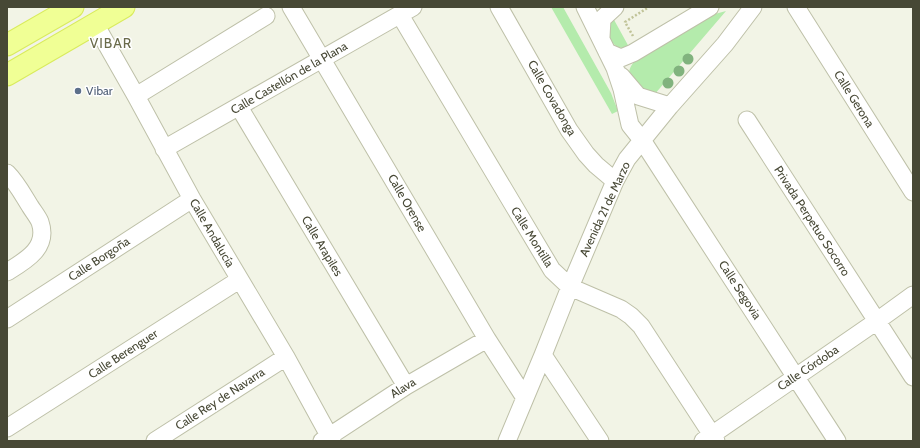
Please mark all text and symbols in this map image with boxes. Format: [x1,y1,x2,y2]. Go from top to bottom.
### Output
district label: VIBAR [90,34,132,52]
street label: Calle Castellón de la Plana [228,38,350,117]
street label: Calle Covadonga [525,57,580,138]
street label: Calle Gerona [831,67,878,130]
place label: Vibar [86,83,113,98]
marker: Vibar [73,86,83,96]
street label: Avenida 21 de Marzo [576,159,633,259]
street label: Privada Perpetuo Socorro [771,163,854,279]
street label: Calle Orense [385,171,430,234]
street label: Calle Andalucía [187,196,238,270]
street label: Calle Montilla [508,204,557,270]
street label: Calle Arapiles [299,213,346,279]
street label: Calle Borgoña [65,233,132,284]
street label: Calle Segovia [716,257,765,322]
street label: Calle Berenguer [85,326,160,382]
street label: Calle Córdoba [774,341,841,394]
street label: Calle Rey de Navarra [172,364,267,433]
street label: Alava [387,374,418,401]

